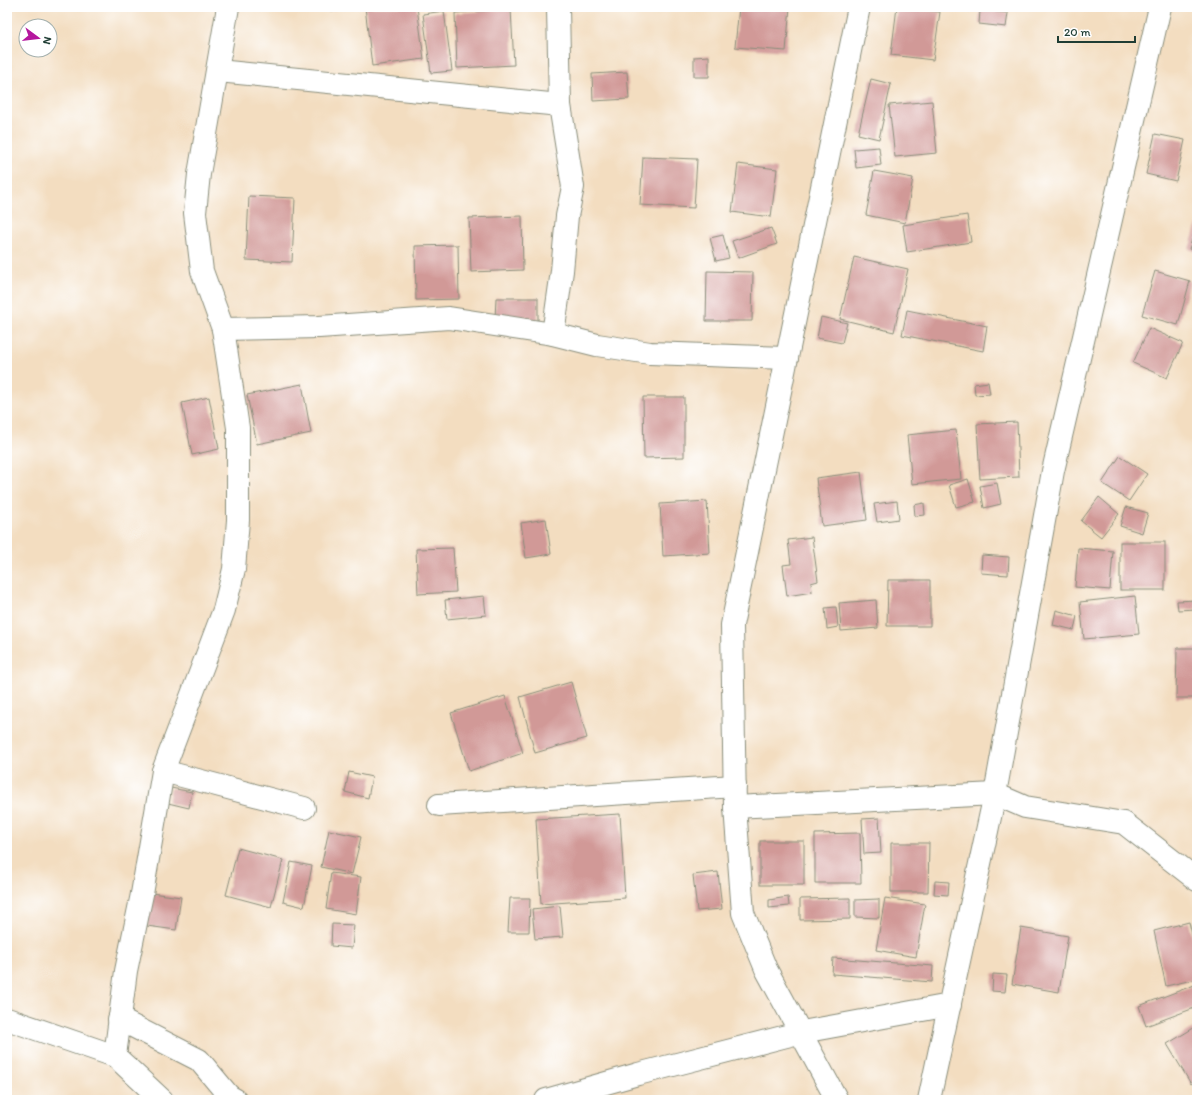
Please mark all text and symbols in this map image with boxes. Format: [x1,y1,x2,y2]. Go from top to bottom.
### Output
north arrow [18,18,58,58]
scale bar [1058,18,1135,44]
text: 20 m [1064,25,1091,39]
text: N [40,35,54,46]

